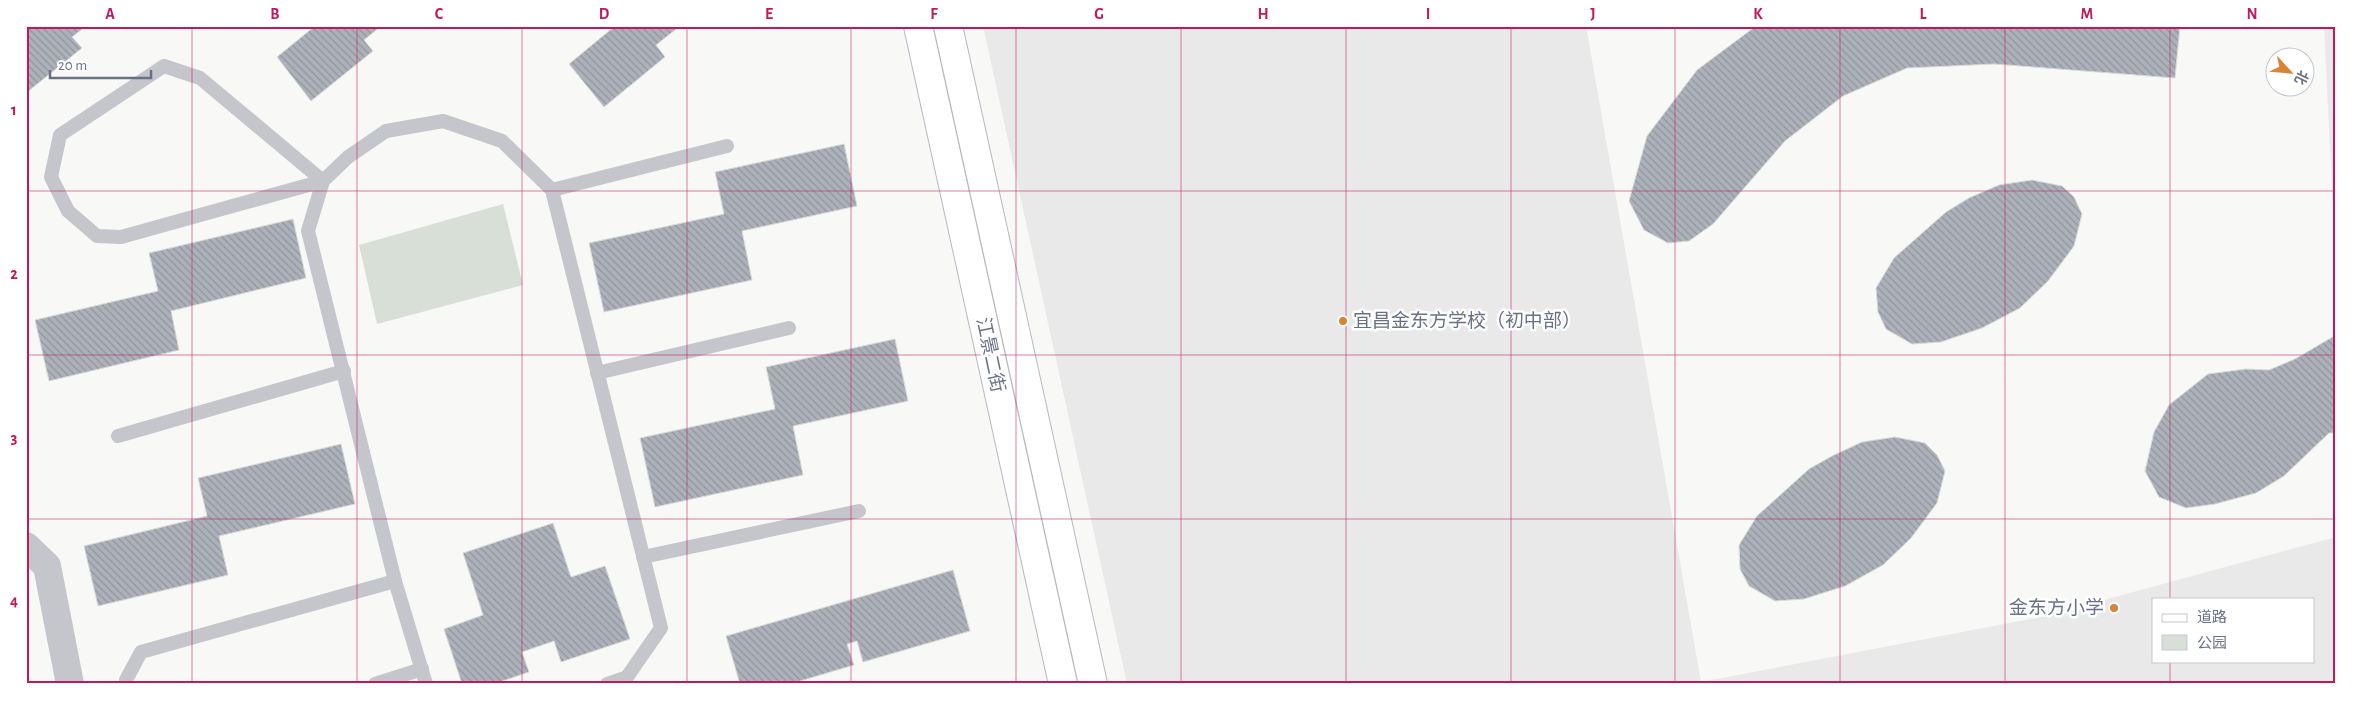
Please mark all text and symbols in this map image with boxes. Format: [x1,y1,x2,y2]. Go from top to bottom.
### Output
text: A [105,6,115,22]
text: B [270,6,280,22]
text: C [435,6,444,22]
text: D [599,6,610,22]
text: E [765,6,773,22]
text: F [930,6,938,22]
text: G [1094,6,1104,22]
text: H [1257,6,1269,22]
text: I [1426,6,1430,22]
text: J [1590,6,1596,22]
text: K [1753,6,1763,22]
text: L [1920,6,1927,22]
text: M [2081,6,2093,22]
text: N [2246,6,2258,22]
scale bar [50,48,151,80]
north arrow [2264,48,2314,98]
text: 20 m [58,58,87,73]
text: 北 [2291,68,2311,87]
text: 1 [11,102,17,118]
text: 2 [10,266,18,282]
place label: 宜昌金东方学校（初中部） [1353,310,1581,331]
marker: 宜昌金东方学校（初中部） [1337,315,1349,327]
street label: 江景二街 [973,316,1008,394]
text: 3 [11,430,18,446]
text: 4 [10,593,18,609]
place label: 金东方小学 [2009,597,2104,618]
legend [2152,598,2314,662]
marker: 金东方小学 [2108,602,2120,614]
text: 道路 [2197,609,2227,625]
text: 公园 [2197,635,2227,651]

